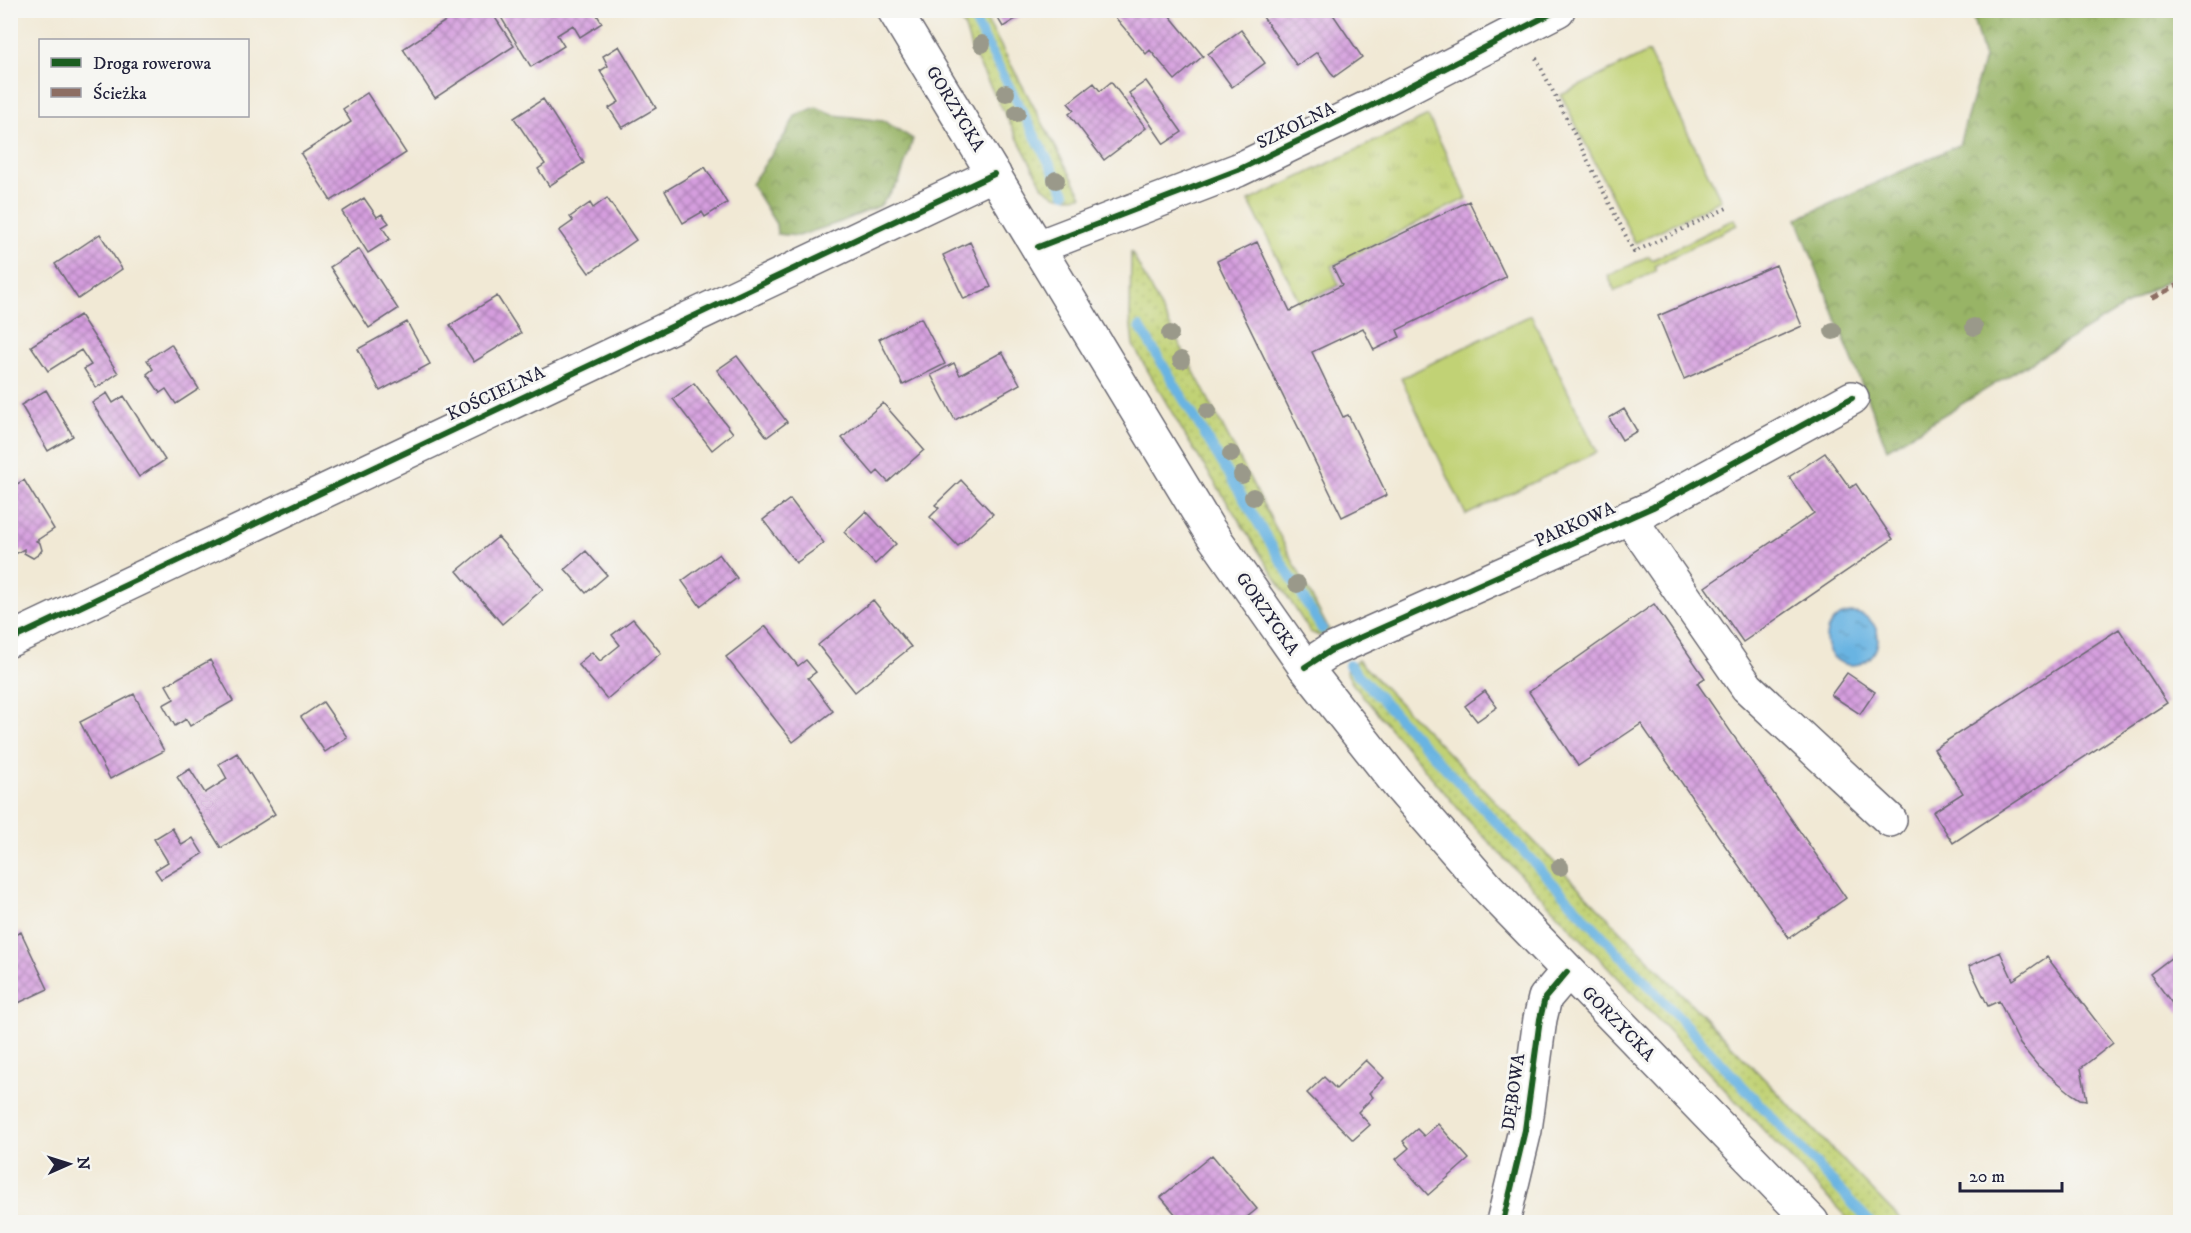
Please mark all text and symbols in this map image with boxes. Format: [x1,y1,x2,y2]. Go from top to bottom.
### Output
legend [39,39,249,117]
text: Droga rowerowa [93,53,211,75]
street label: GORZYCKA [921,62,989,156]
text: Ścieżka [93,82,147,105]
street label: SZKOLNA [1253,97,1339,154]
street label: KOŚCIELNA [443,361,549,426]
street label: PARKOWA [1531,497,1619,552]
street label: GORZYCKA [1231,568,1304,660]
street label: GORZYCKA [1577,982,1660,1066]
street label: DĘBOWA [1498,1052,1530,1132]
north arrow [39,1134,99,1194]
scale bar [1960,1155,2062,1193]
text: N [73,1156,93,1170]
text: 20 m [1969,1166,2005,1188]

